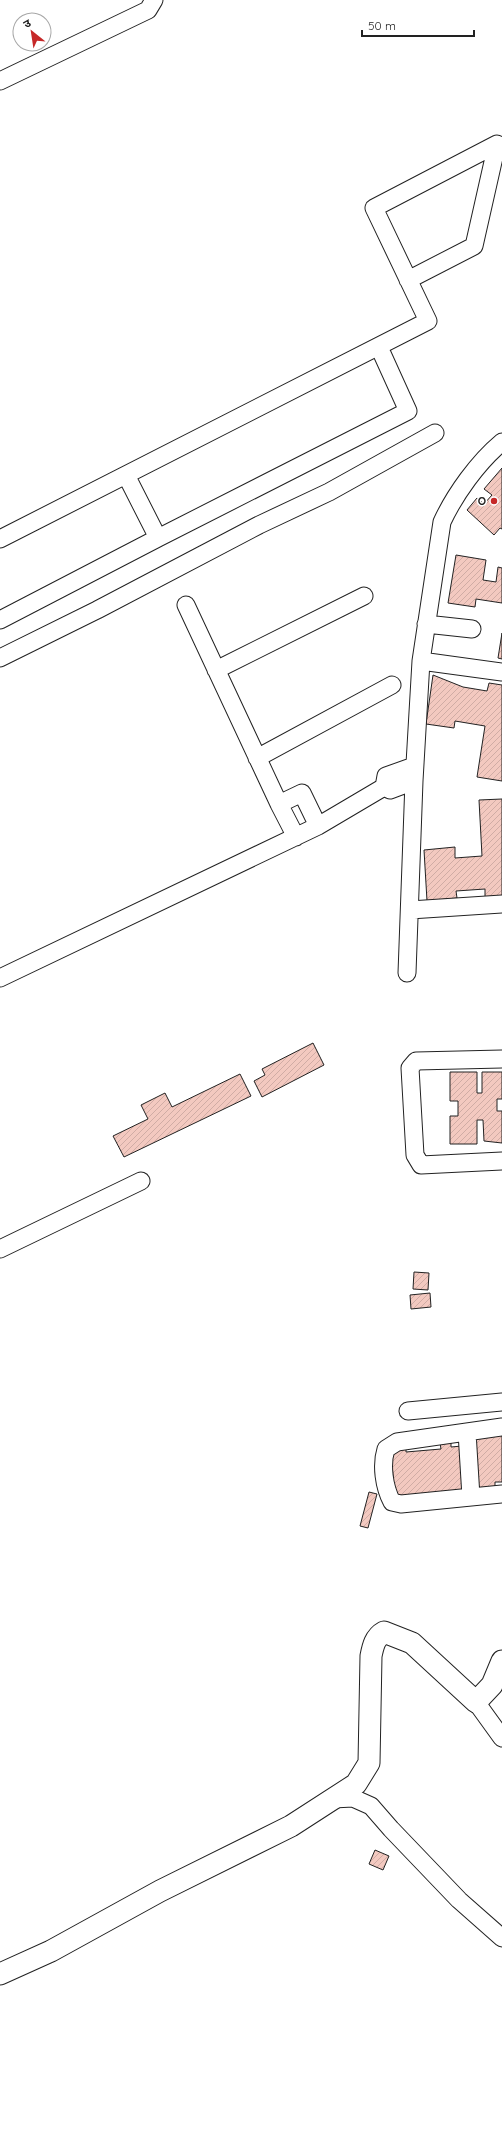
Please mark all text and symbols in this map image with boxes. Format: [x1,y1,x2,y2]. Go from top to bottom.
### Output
north arrow [12,12,52,52]
scale bar [362,12,474,38]
text: उ [21,15,34,31]
text: 50 m [368,18,396,33]
place label: O [478,494,486,508]
marker: O [489,496,499,506]

